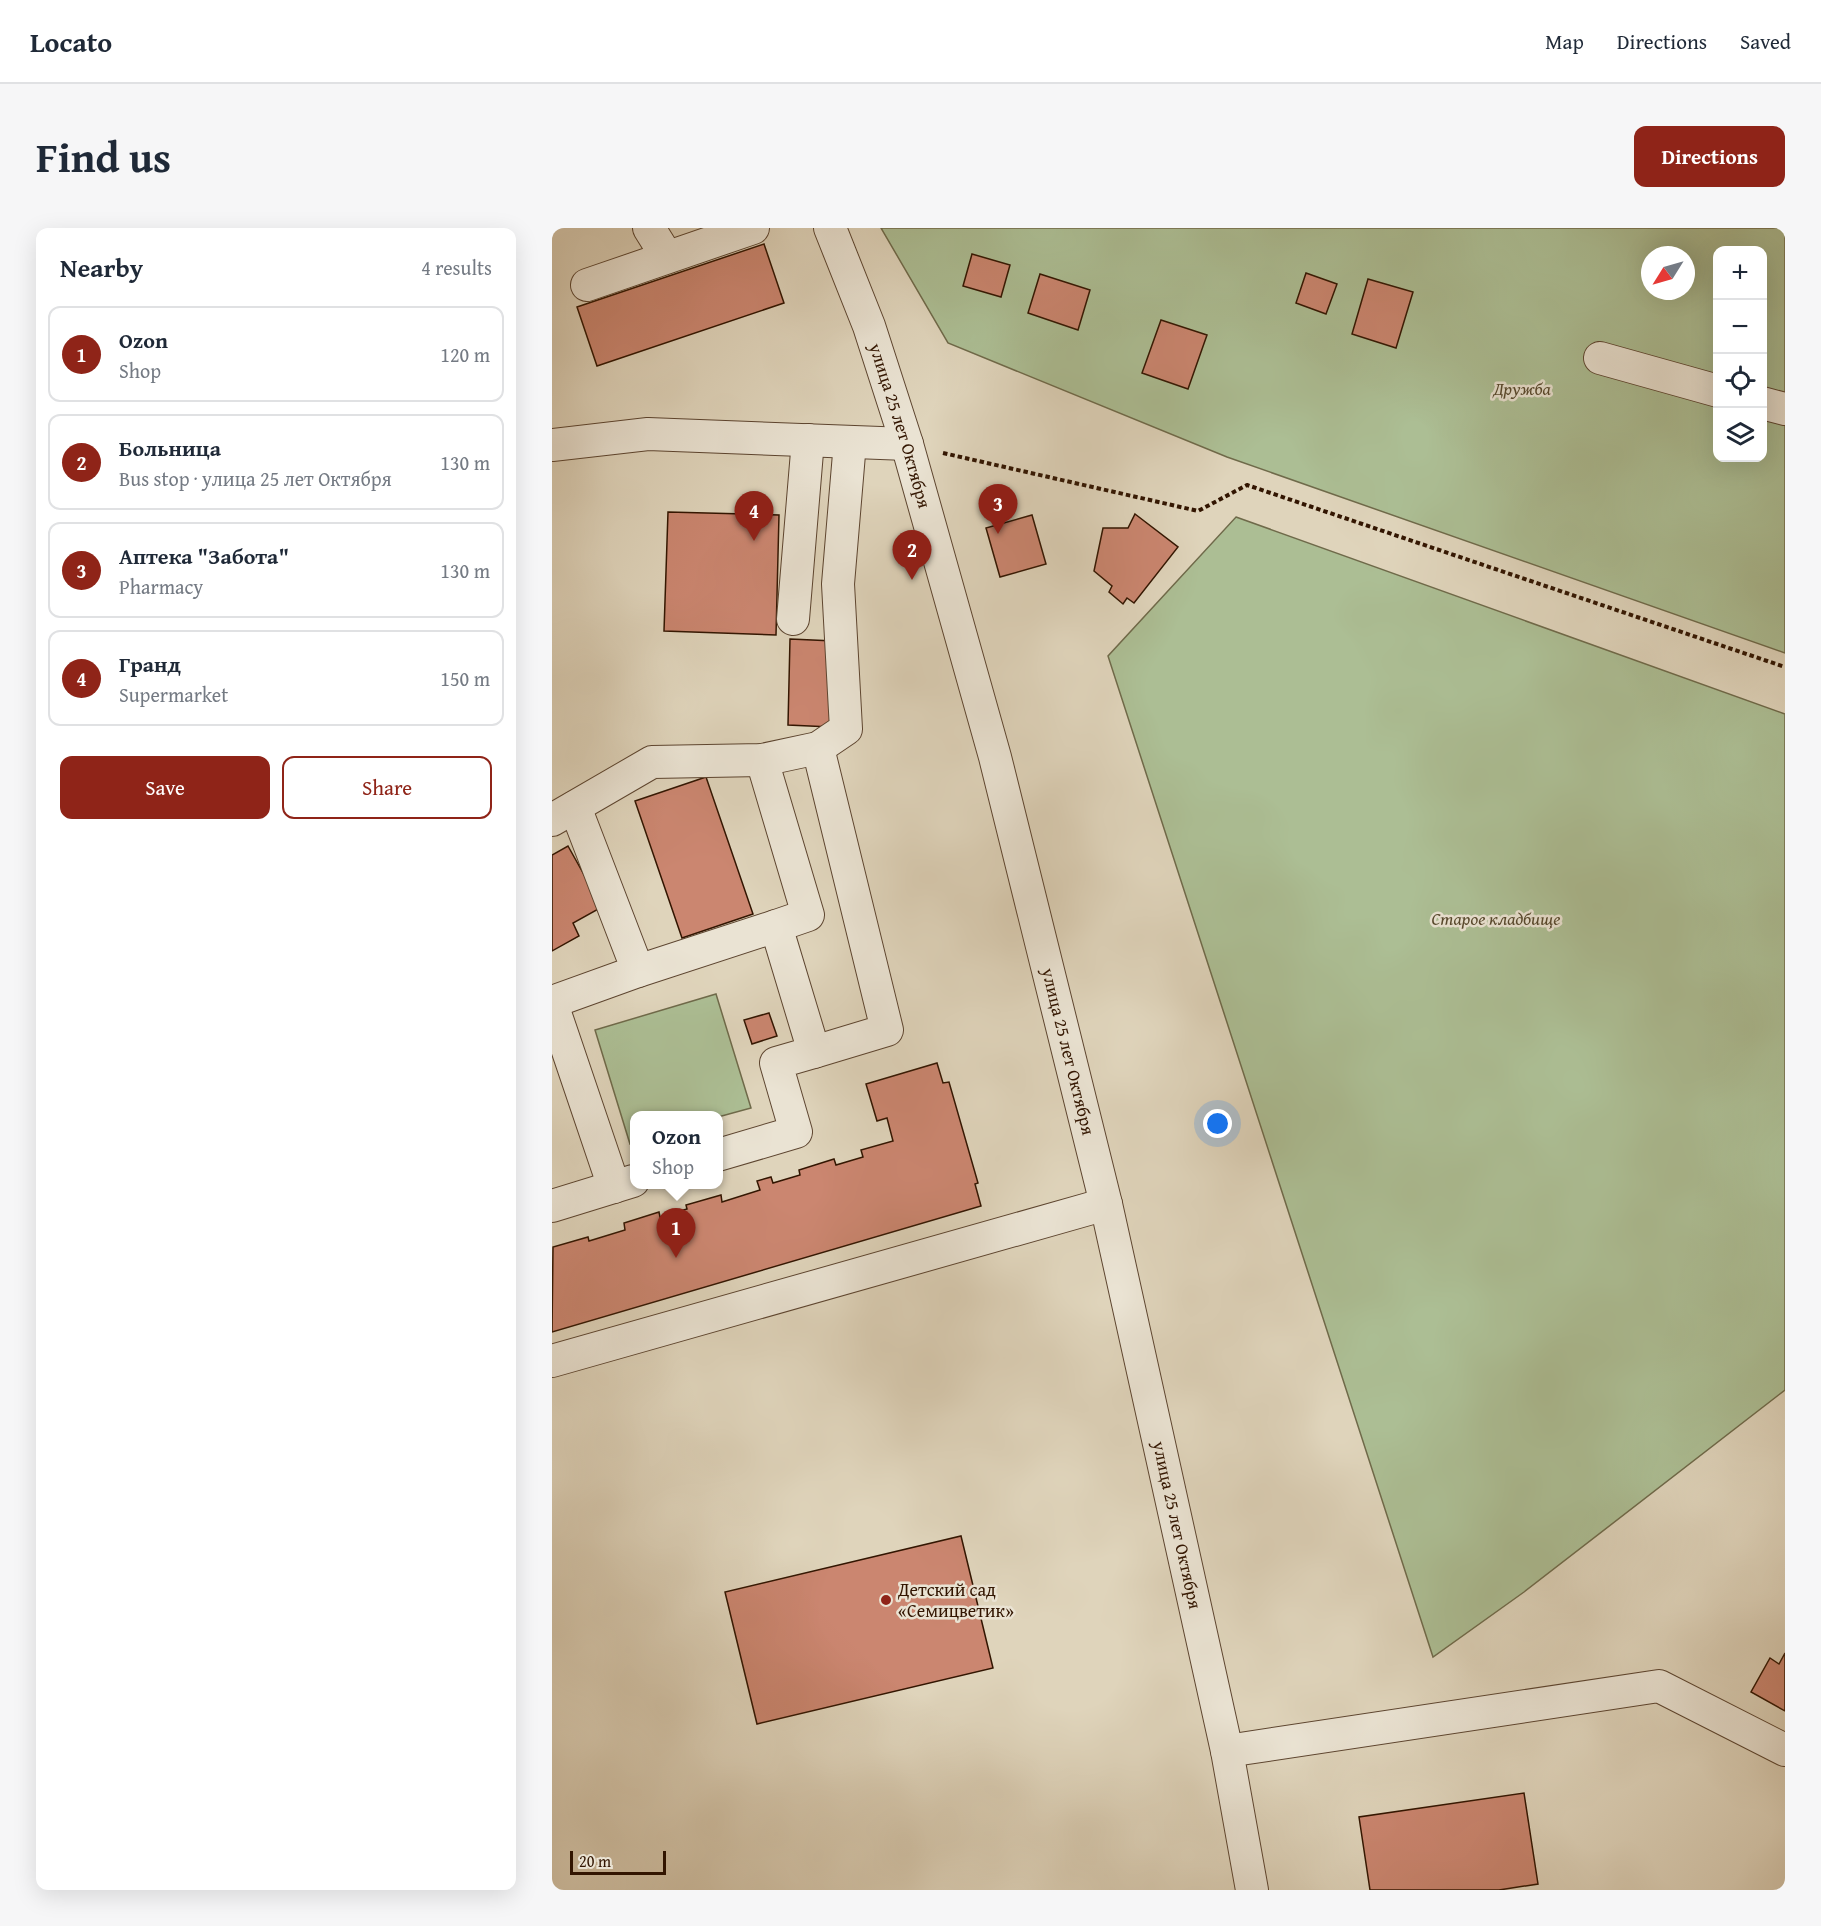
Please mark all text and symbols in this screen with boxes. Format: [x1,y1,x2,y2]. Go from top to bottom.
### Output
text: Locato [30,21,112,62]
text: Map [1545,26,1584,57]
text: Directions [1617,26,1707,57]
text: Saved [1740,26,1791,57]
text: Find us [36,126,171,187]
button: Directions [1634,126,1785,187]
north arrow [1641,246,1695,300]
map controls [1713,246,1767,462]
button: + [1713,246,1767,300]
text: Nearby [60,248,143,287]
text: 4 results [421,253,492,282]
button: − [1713,300,1767,354]
text: Ozon [119,324,168,356]
street label: улица 25 лет Октября [862,339,938,511]
text: 1 [76,340,87,369]
text: 120 m [440,340,490,369]
button: locate [1713,354,1767,408]
text: Shop [119,356,161,385]
park label: Дружба [1492,375,1551,402]
button: layers [1713,408,1767,462]
text: Больница [119,432,221,464]
text: 2 [76,448,87,477]
text: 130 m [440,448,490,477]
text: Bus stop · улица 25 лет Октября [119,464,392,493]
pin: 3 [978,484,1018,534]
pin: 4 [734,492,774,541]
pin: 2 [892,530,932,580]
text: Аптека "Забота" [119,540,289,572]
text: 3 [76,556,87,585]
text: 130 m [440,556,490,585]
text: Pharmacy [119,572,203,601]
text: Гранд [119,648,181,680]
text: 4 [76,664,87,693]
text: 150 m [440,664,490,693]
text: Supermarket [119,680,228,709]
button: Save [60,756,270,819]
button: Share [282,756,492,819]
park label: Старое кладбище [1431,905,1561,932]
street label: улица 25 лет Октября [1035,964,1102,1138]
your location [1203,1109,1232,1138]
popup [630,1111,723,1189]
text: Ozon [652,1120,701,1152]
text: Shop [652,1152,694,1181]
pin: 1 [656,1208,696,1258]
street label: улица 25 лет Октября [1146,1438,1209,1611]
place label: Детский сад «Семицветик» [897,1576,1014,1624]
marker: Детский сад «Семицветик» [879,1593,893,1607]
scale bar [570,1848,666,1876]
text: 20 m [579,1849,611,1873]

